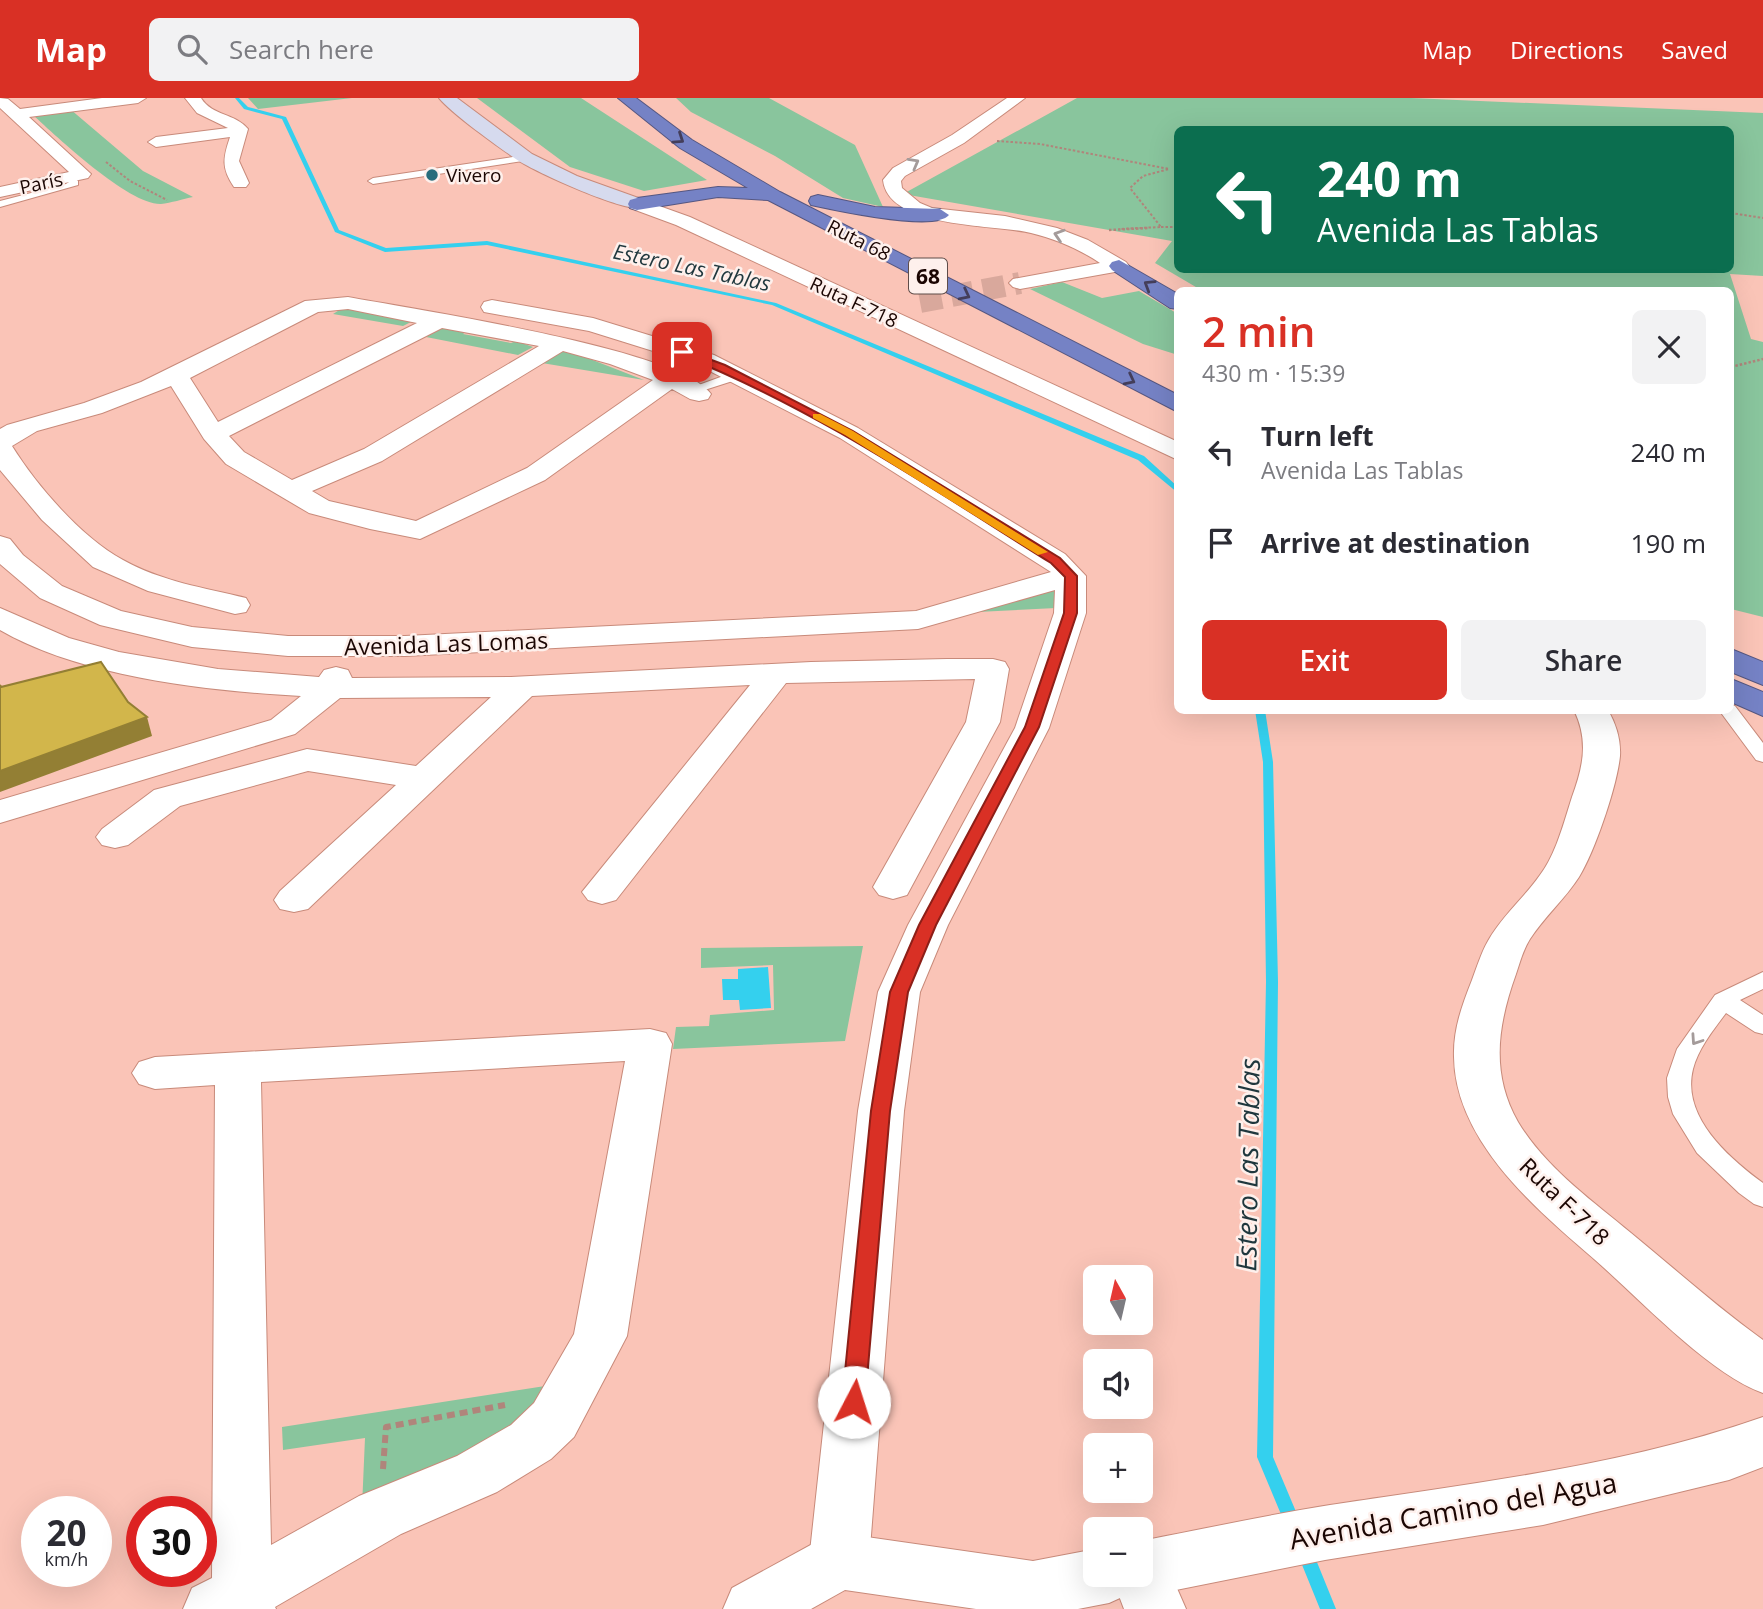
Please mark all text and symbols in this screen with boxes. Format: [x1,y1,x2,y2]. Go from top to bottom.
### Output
search box [149,18,639,81]
text: Map [35,27,107,72]
icon: search [173,30,211,68]
text: Search here [229,31,374,67]
text: Map [1422,33,1472,66]
text: Directions [1510,33,1623,66]
text: Saved [1661,33,1728,66]
one-way arrow [671,131,684,144]
text: 240 m [1317,145,1462,211]
icon: left [1202,154,1293,245]
one-way arrow [907,158,919,171]
place label: Vivero [446,162,501,188]
street label: París [17,166,65,200]
marker: Vivero [424,167,440,183]
text: Avenida Las Tablas [1317,208,1599,251]
street label: Ruta 68 [823,213,895,267]
one-way arrow [1054,229,1066,243]
water label: Estero Las Tablas [611,237,773,297]
road number: 68 [909,258,947,294]
street label: Ruta F-718 [806,270,902,334]
one-way arrow [1143,280,1156,293]
one-way arrow [958,287,970,300]
text: 2 min [1202,302,1315,359]
button: close [1632,310,1706,384]
pin [652,322,712,382]
icon: arrive [663,333,701,371]
text: 430 m · 15:39 [1202,357,1345,389]
one-way arrow [1123,372,1135,386]
text: Turn left [1261,418,1373,454]
icon: left [1202,433,1240,471]
text: 240 m [1631,434,1706,470]
text: Avenida Las Tablas [1261,454,1463,486]
icon: arrive [1202,524,1240,562]
text: Arrive at destination [1261,525,1530,561]
text: 190 m [1631,525,1706,561]
button: Exit [1202,620,1447,700]
button: Share [1461,620,1706,700]
street label: Avenida Las Lomas [343,623,549,663]
one-way arrow [1691,1032,1704,1045]
water label: Estero Las Tablas [1226,1058,1268,1272]
street label: Ruta F-718 [1513,1150,1617,1252]
north arrow [1083,1265,1153,1335]
map controls [1083,1265,1153,1587]
button: sound [1083,1349,1153,1419]
position arrow [817,1365,891,1439]
button: + [1083,1433,1153,1503]
street label: Avenida Camino del Agua [1286,1462,1620,1558]
speed limit sign: 30 [126,1496,217,1587]
text: 20 [46,1509,87,1556]
button: − [1083,1517,1153,1587]
text: km/h [45,1547,88,1571]

